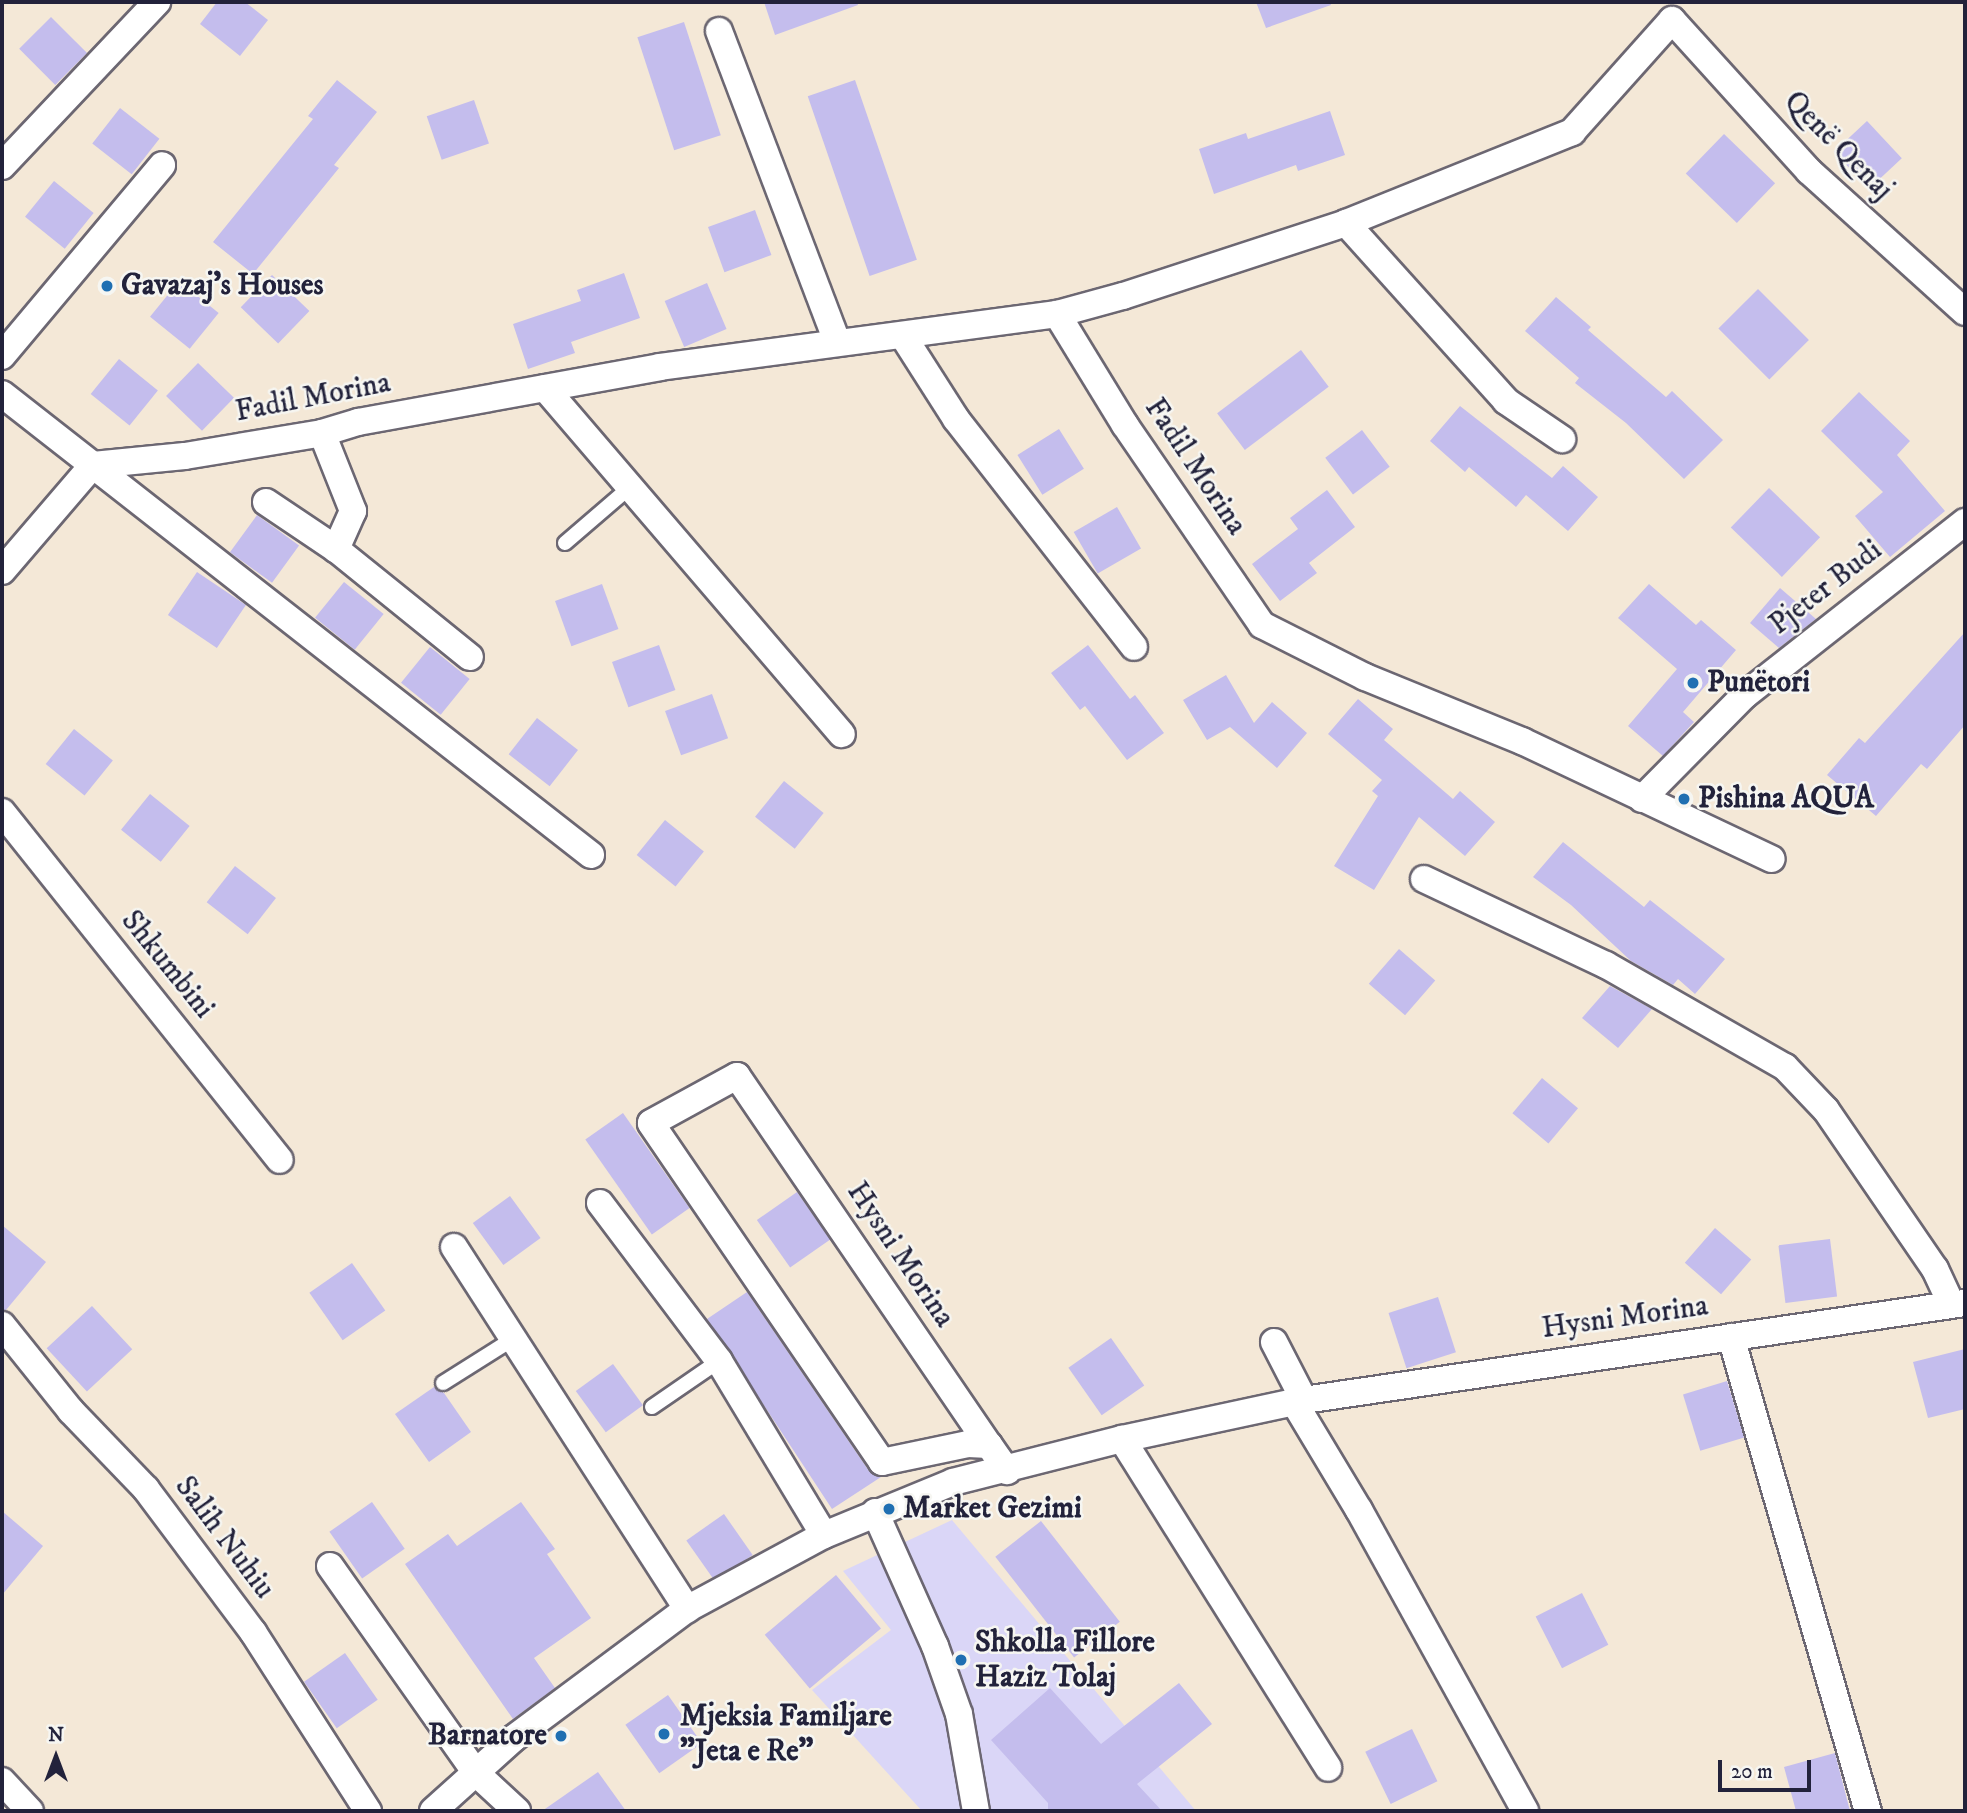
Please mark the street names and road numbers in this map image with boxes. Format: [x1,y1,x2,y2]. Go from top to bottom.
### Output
street label: Qenë Qenaj [1776,84,1900,208]
street label: Fadil Morina [232,365,394,431]
street label: Fadil Morina [1136,392,1254,542]
street label: Pjeter Budi [1763,533,1889,643]
street label: Shkumbini [113,904,221,1026]
street label: Hysni Morina [838,1176,962,1334]
street label: Hysni Morina [1540,1289,1710,1347]
street label: Salih Nuhiu [166,1470,282,1606]

